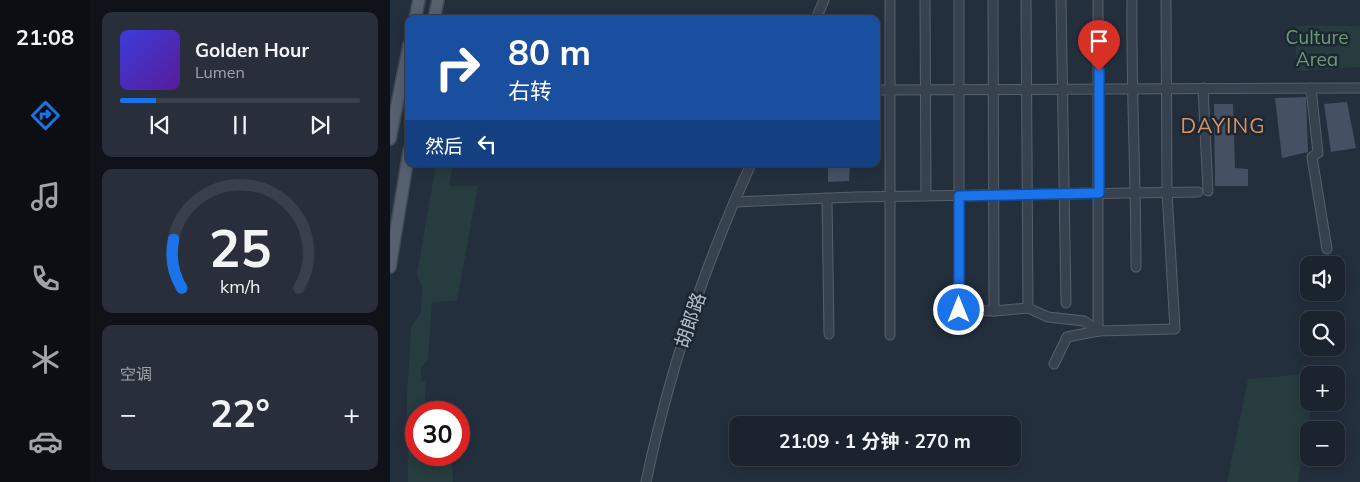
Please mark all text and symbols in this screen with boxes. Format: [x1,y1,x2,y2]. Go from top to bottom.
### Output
pin [1078,20,1120,71]
text: 21:08 [16,23,74,51]
park label: Culture Area [1286,25,1349,71]
icon: arrive [1085,27,1113,55]
text: 80 m [508,30,591,74]
icon: right [425,35,490,100]
text: Golden Hour [195,38,309,62]
text: Lumen [195,62,245,82]
text: 右转 [508,77,552,105]
icon: directions [28,98,63,133]
icon: previous [146,111,174,139]
icon: pause [226,111,254,139]
icon: next [306,111,334,139]
district label: DAYING [1180,112,1266,138]
icon: left [473,130,501,158]
text: 然后 [425,134,463,158]
icon: music [28,179,63,214]
text: 25 [209,215,271,280]
map controls [1300,256,1345,466]
button: sound [1300,256,1345,301]
icon: phone [28,261,63,296]
text: km/h [220,275,260,297]
position arrow [932,283,984,335]
street label: 胡郎路 [669,289,711,351]
button: search [1300,311,1345,356]
icon: climate [28,342,63,377]
text: 空调 [120,364,152,384]
button: + [1300,366,1345,411]
text: 22° [210,389,270,437]
text: − [120,396,137,431]
text: + [343,396,360,431]
speed limit sign: 30 [405,401,470,466]
button: − [1300,421,1345,466]
icon: car [28,424,63,459]
text: 21:09 · 1 分钟 · 270 m [779,429,971,453]

